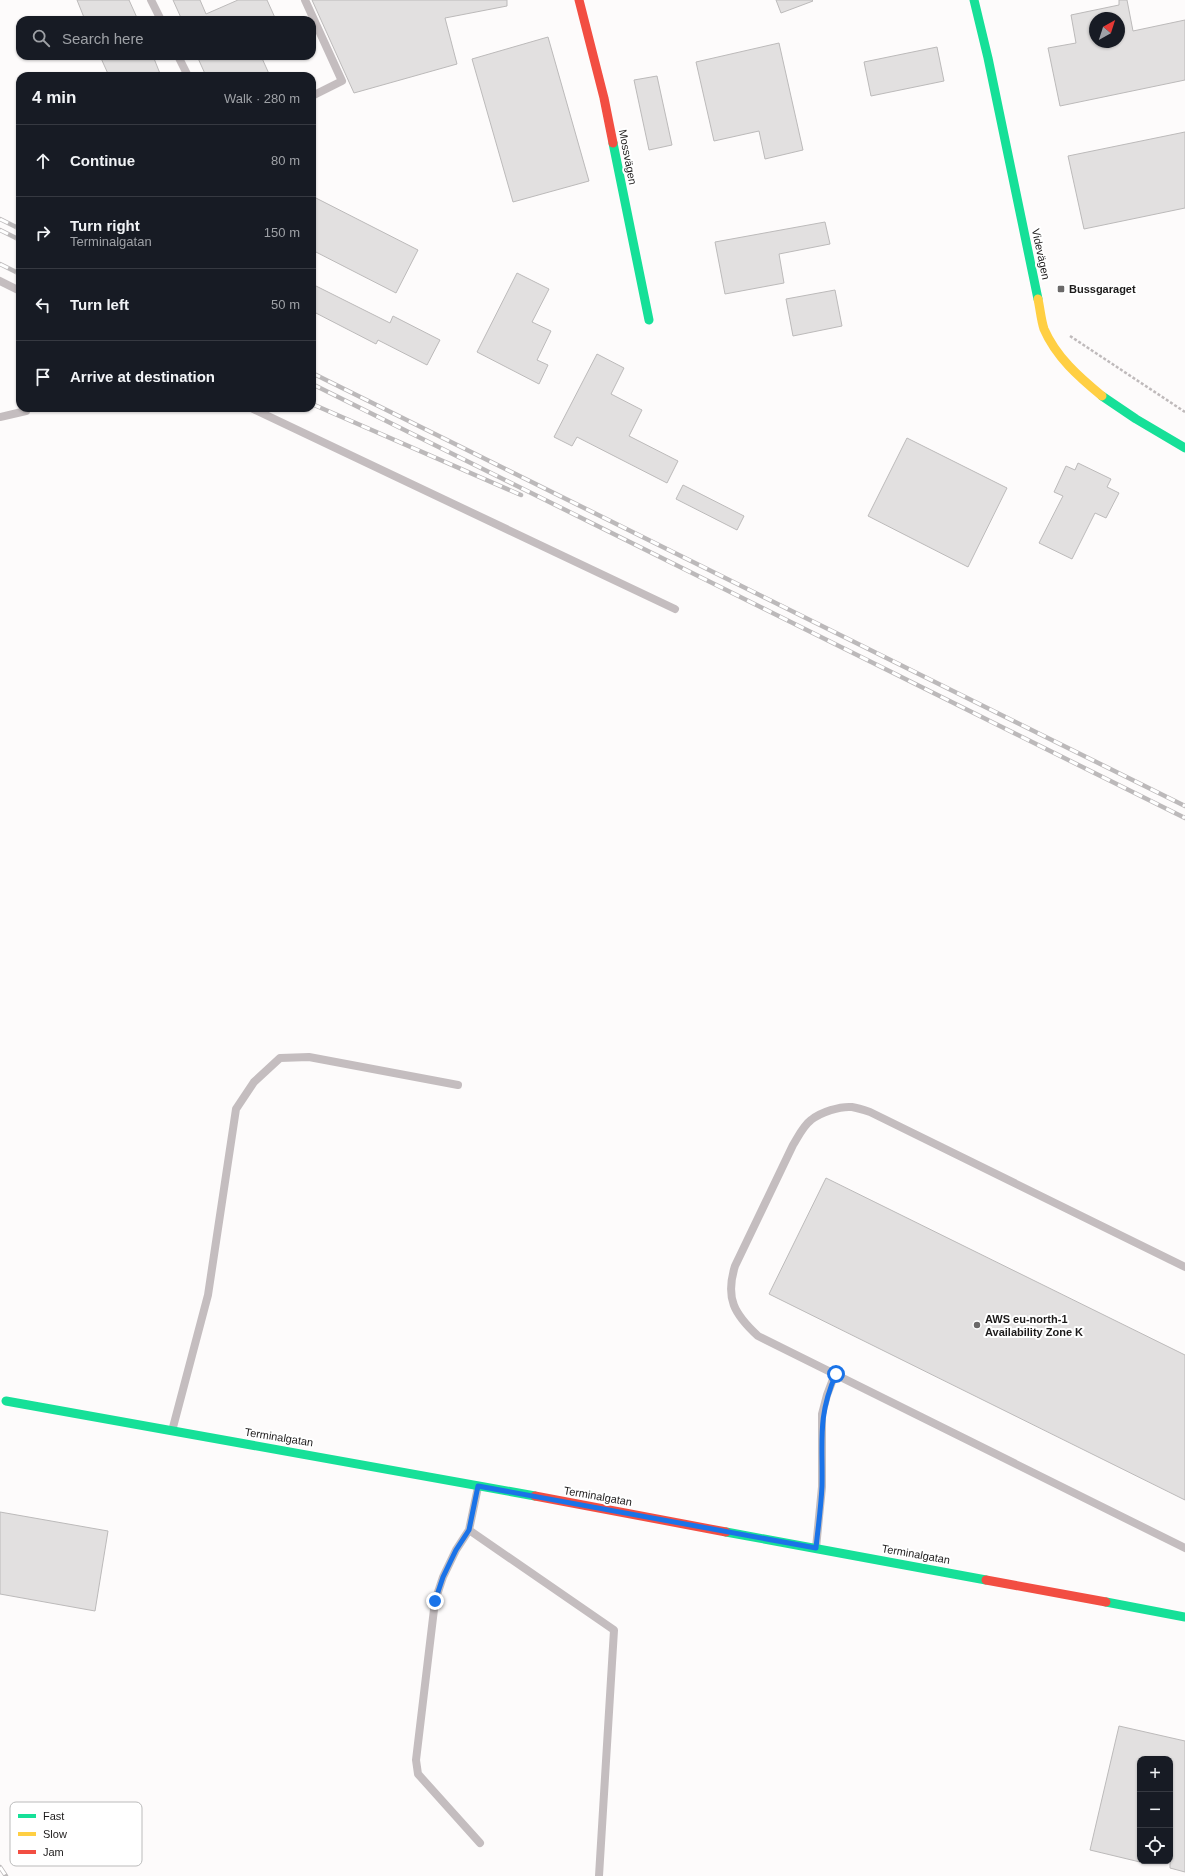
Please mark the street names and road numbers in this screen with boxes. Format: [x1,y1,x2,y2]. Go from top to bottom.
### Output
street label: Mossvägen [617,128,639,186]
street label: Videvägen [1030,227,1052,281]
street label: Terminalgatan [244,1426,314,1448]
street label: Terminalgatan [563,1484,633,1508]
street label: Terminalgatan [881,1542,951,1566]

